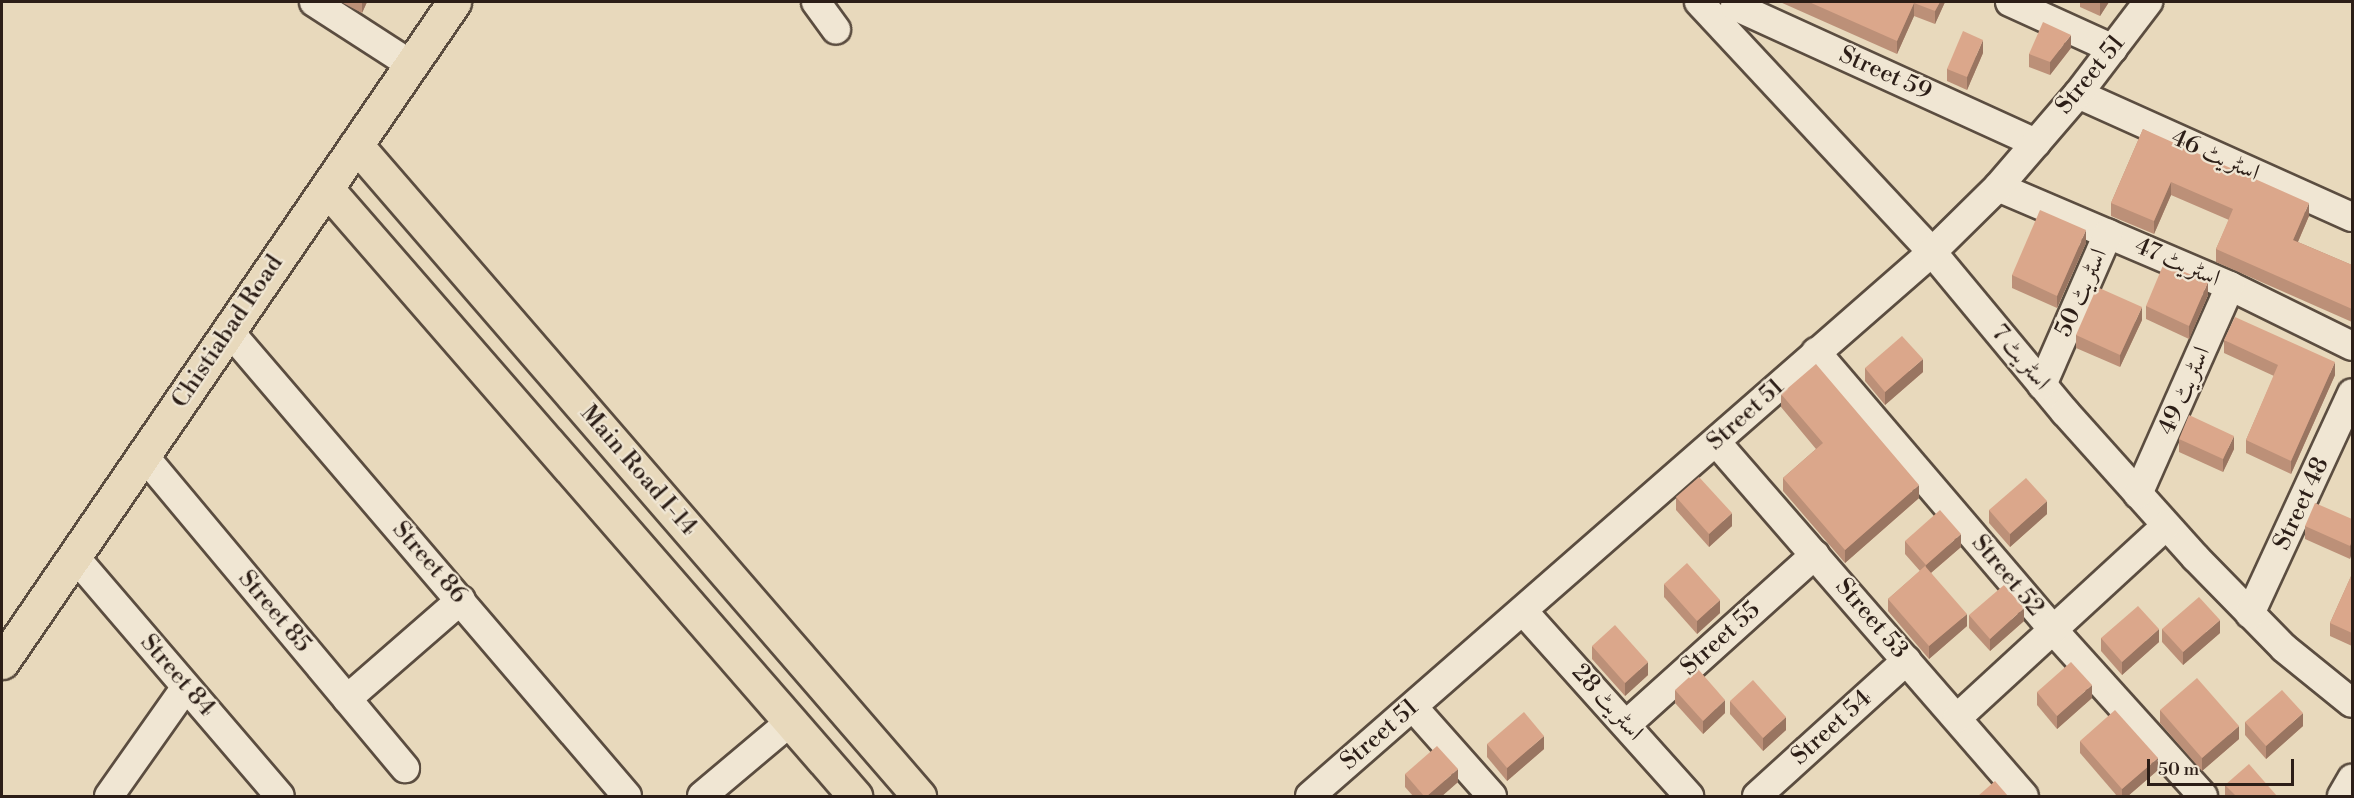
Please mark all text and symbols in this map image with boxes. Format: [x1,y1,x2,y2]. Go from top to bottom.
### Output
street label: Street 51 [2050,30,2132,120]
street label: Street 59 [1834,41,1936,107]
street label: اسٹریٹ 46 [2166,124,2264,188]
street label: اسٹریٹ 47 [2130,232,2224,294]
street label: اسٹریٹ 50 [2050,244,2114,342]
street label: Chistiabad Road [166,250,290,414]
street label: اسٹریٹ 7 [1984,319,2056,397]
street label: اسٹریٹ 49 [2153,342,2217,440]
street label: Street 51 [1702,373,1790,457]
street label: Main Road I-14 [574,400,702,542]
street label: Street 48 [2268,453,2336,555]
street label: Street 86 [386,516,472,610]
street label: Street 52 [1965,530,2049,622]
street label: Street 85 [231,565,317,659]
street label: Street 53 [1828,573,1914,665]
street label: Street 55 [1675,596,1767,682]
street label: Street 84 [133,629,221,723]
street label: اسٹریٹ 28 [1565,659,1649,747]
street label: Street 54 [1786,684,1878,772]
street label: Street 51 [1335,693,1425,777]
scale bar [2150,747,2297,785]
text: 50 m [2158,758,2199,781]

